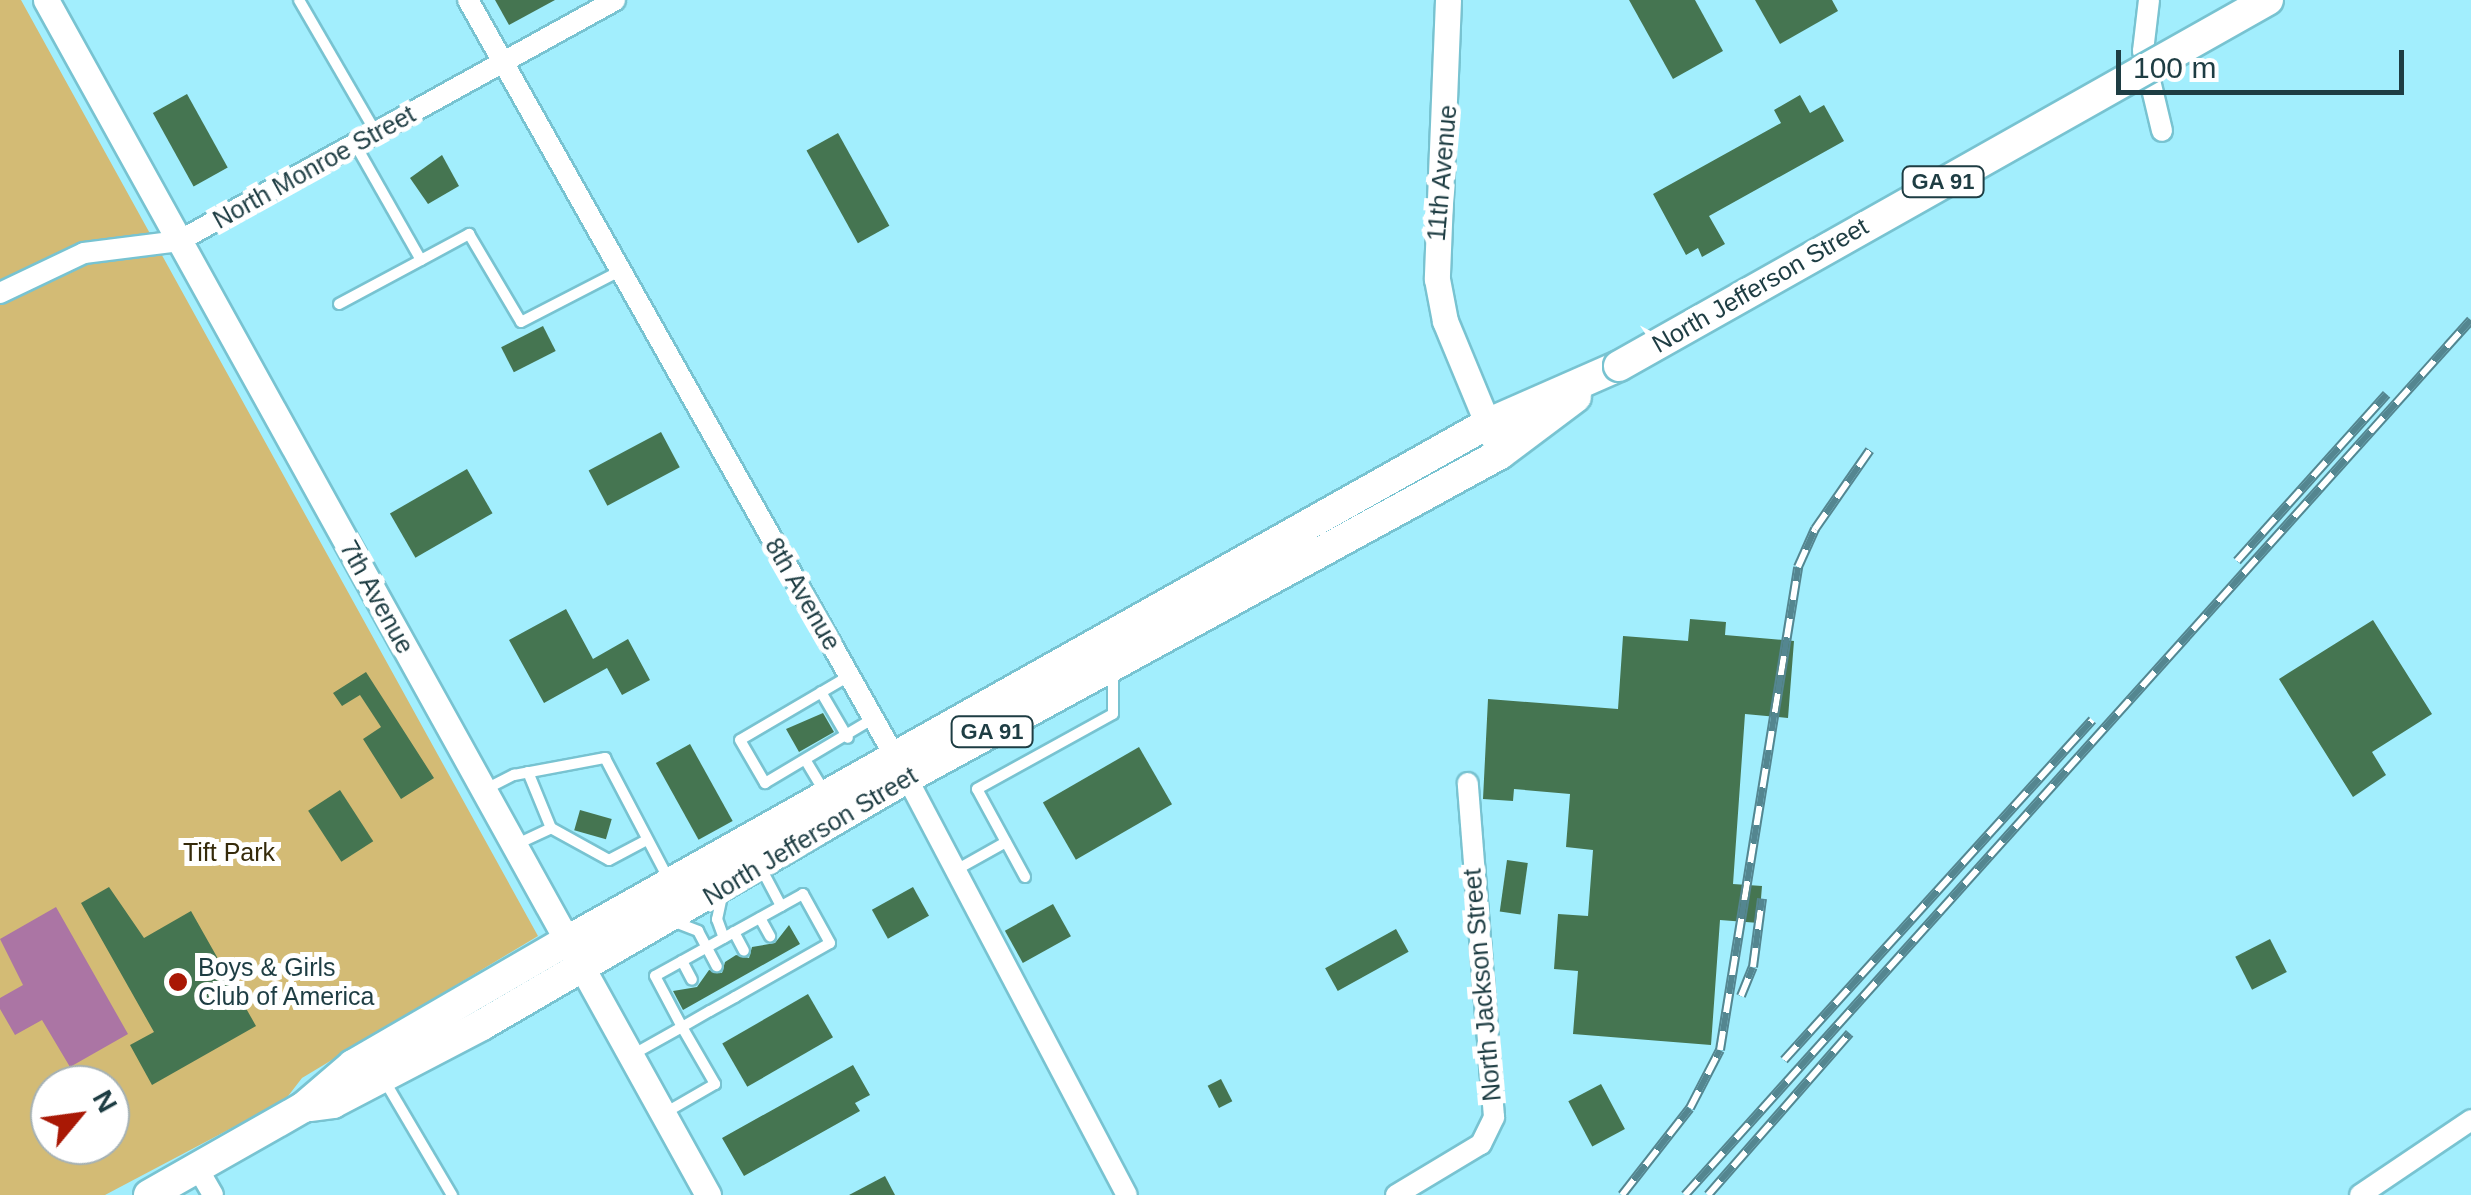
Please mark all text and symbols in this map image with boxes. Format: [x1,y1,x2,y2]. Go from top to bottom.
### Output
scale bar [2121,30,2408,92]
text: 100 m [2133,51,2216,84]
street label: North Monroe Street [208,99,420,235]
street label: 11th Avenue [1421,103,1463,243]
road number: GA 91 [1900,165,1986,199]
street label: North Jefferson Street [1647,211,1873,359]
street label: 8th Avenue [759,532,847,656]
street label: 7th Avenue [333,535,421,659]
road number: GA 91 [950,715,1034,749]
street label: North Jefferson Street [698,760,922,912]
park label: Tift Park [183,837,275,867]
street label: North Jackson Street [1457,867,1507,1103]
place label: Boys & Girls Club of America [198,953,376,1012]
marker: Boys & Girls Club of America [167,971,189,993]
north arrow [30,1065,130,1165]
text: N [86,1085,123,1118]

